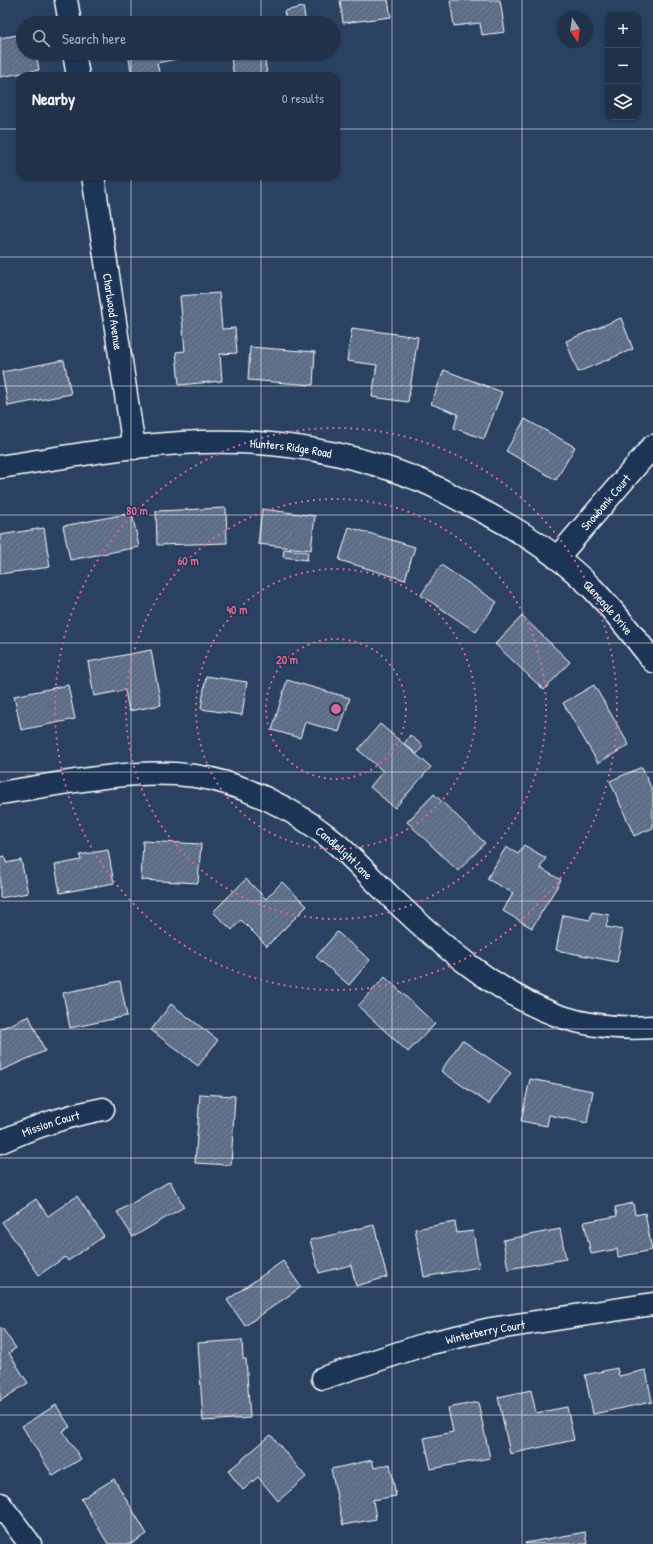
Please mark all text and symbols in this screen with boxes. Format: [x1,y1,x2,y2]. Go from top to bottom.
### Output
north arrow [557,12,593,48]
map controls [605,12,641,120]
button: + [605,12,641,48]
search box [16,16,340,60]
icon: search [30,27,52,49]
text: Search here [62,28,126,49]
button: − [605,48,641,84]
button: layers [605,84,641,120]
text: Nearby [32,87,75,110]
text: 0 results [282,89,324,107]
street label: Charlwood Avenue [99,272,128,351]
street label: Hunters Ridge Road [250,434,334,461]
street label: Snowbank Court [576,469,635,534]
text: 80 m [126,502,148,519]
text: 60 m [177,552,199,569]
street label: Gleneagle Drive [580,576,638,638]
text: 40 m [227,601,247,618]
text: 20 m [276,651,298,668]
centre of rings [329,702,343,716]
street label: Candlelight Lane [312,822,377,883]
street label: Mission Court [19,1106,82,1140]
street label: Winterberry Court [444,1315,527,1348]

